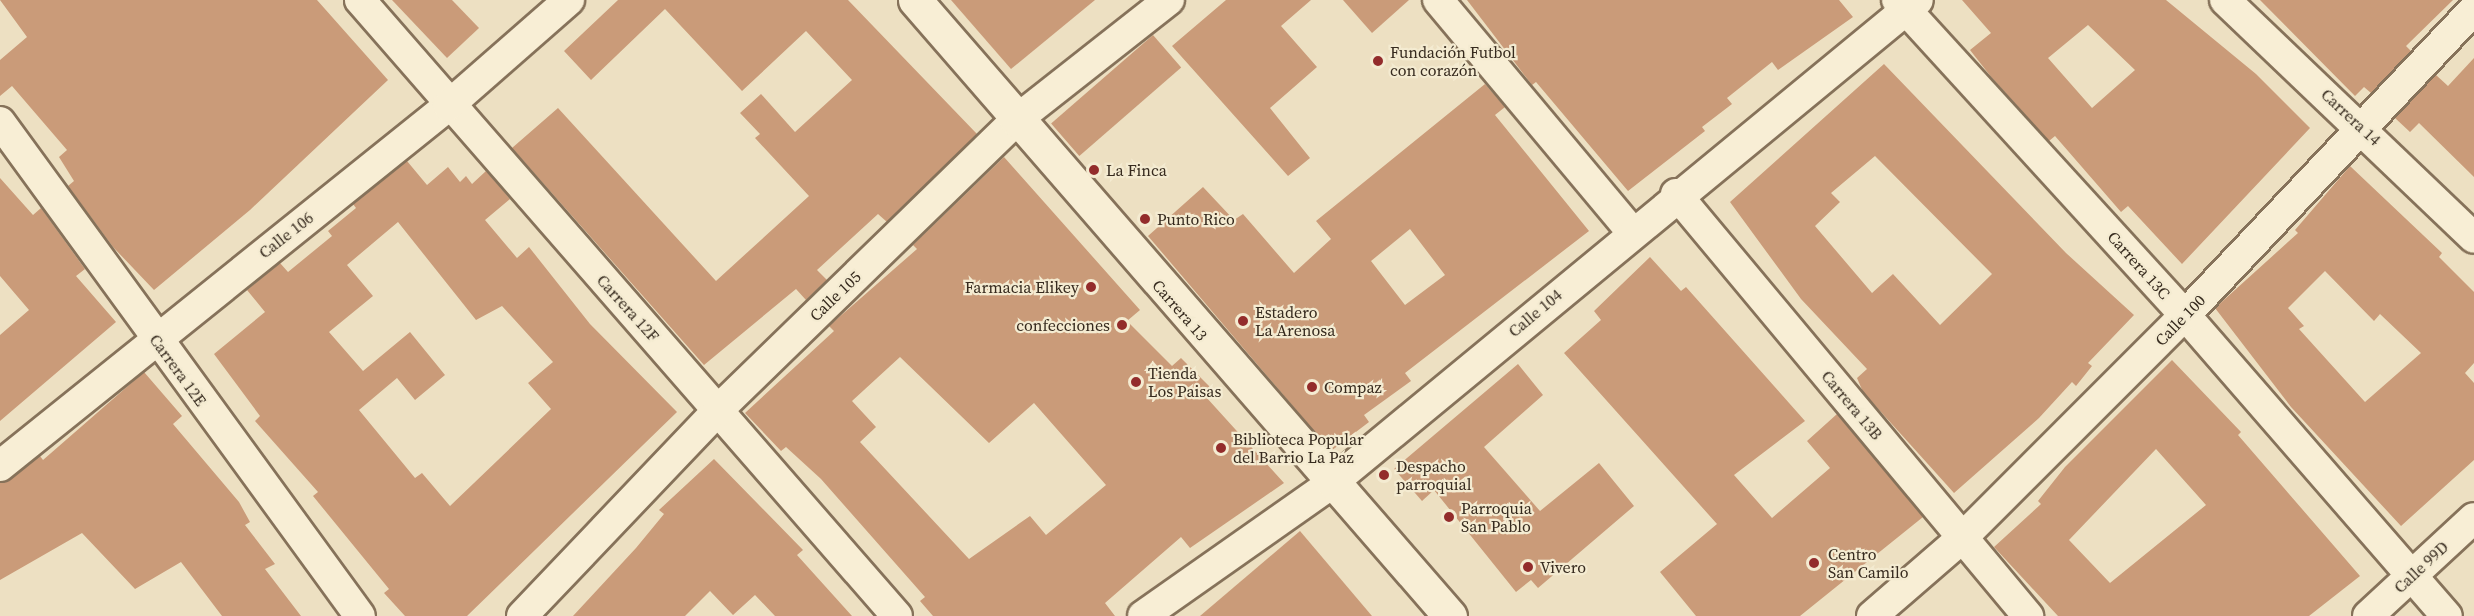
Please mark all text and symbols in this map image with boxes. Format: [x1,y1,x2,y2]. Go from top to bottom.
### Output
place label: Fundación Futbol con corazón [1390,42,1516,80]
marker: Fundación Futbol con corazón [1371,54,1385,68]
street label: Carrera 14 [2317,85,2385,149]
place label: La Finca [1106,160,1167,180]
marker: La Finca [1087,163,1101,177]
street label: Calle 106 [255,208,317,262]
place label: Punto Rico [1157,209,1235,229]
marker: Punto Rico [1138,212,1152,226]
street label: Carrera 13C [2104,227,2174,303]
street label: Calle 105 [805,267,865,325]
street label: Carrera 12F [593,271,663,345]
street label: Carrera 13 [1148,276,1212,344]
place label: Farmacia Elikey [965,277,1079,297]
marker: Farmacia Elikey [1084,280,1098,294]
street label: Calle 104 [1504,285,1566,341]
street label: Calle 100 [2151,290,2209,350]
place label: Estadero La Arenosa [1255,302,1335,340]
marker: Estadero La Arenosa [1236,314,1250,328]
place label: confecciones [1016,315,1110,335]
marker: confecciones [1115,318,1129,332]
street label: Carrera 12E [146,330,210,410]
place label: Tienda Los Paisas [1148,363,1221,401]
street label: Carrera 13B [1818,367,1886,443]
marker: Tienda Los Paisas [1129,375,1143,389]
place label: Compaz [1324,377,1382,397]
marker: Compaz [1305,380,1319,394]
place label: Biblioteca Popular del Barrio La Paz [1233,429,1364,467]
marker: Biblioteca Popular del Barrio La Paz [1214,441,1228,455]
place label: Despacho parroquial [1396,456,1471,494]
marker: Despacho parroquial [1377,468,1391,482]
place label: Parroquia San Pablo [1461,498,1532,536]
marker: Parroquia San Pablo [1442,510,1456,524]
street label: Calle 99D [2390,537,2452,597]
place label: Centro San Camilo [1828,544,1909,582]
marker: Centro San Camilo [1805,554,1823,572]
place label: Vivero [1540,557,1586,577]
marker: Vivero [1521,560,1535,574]

